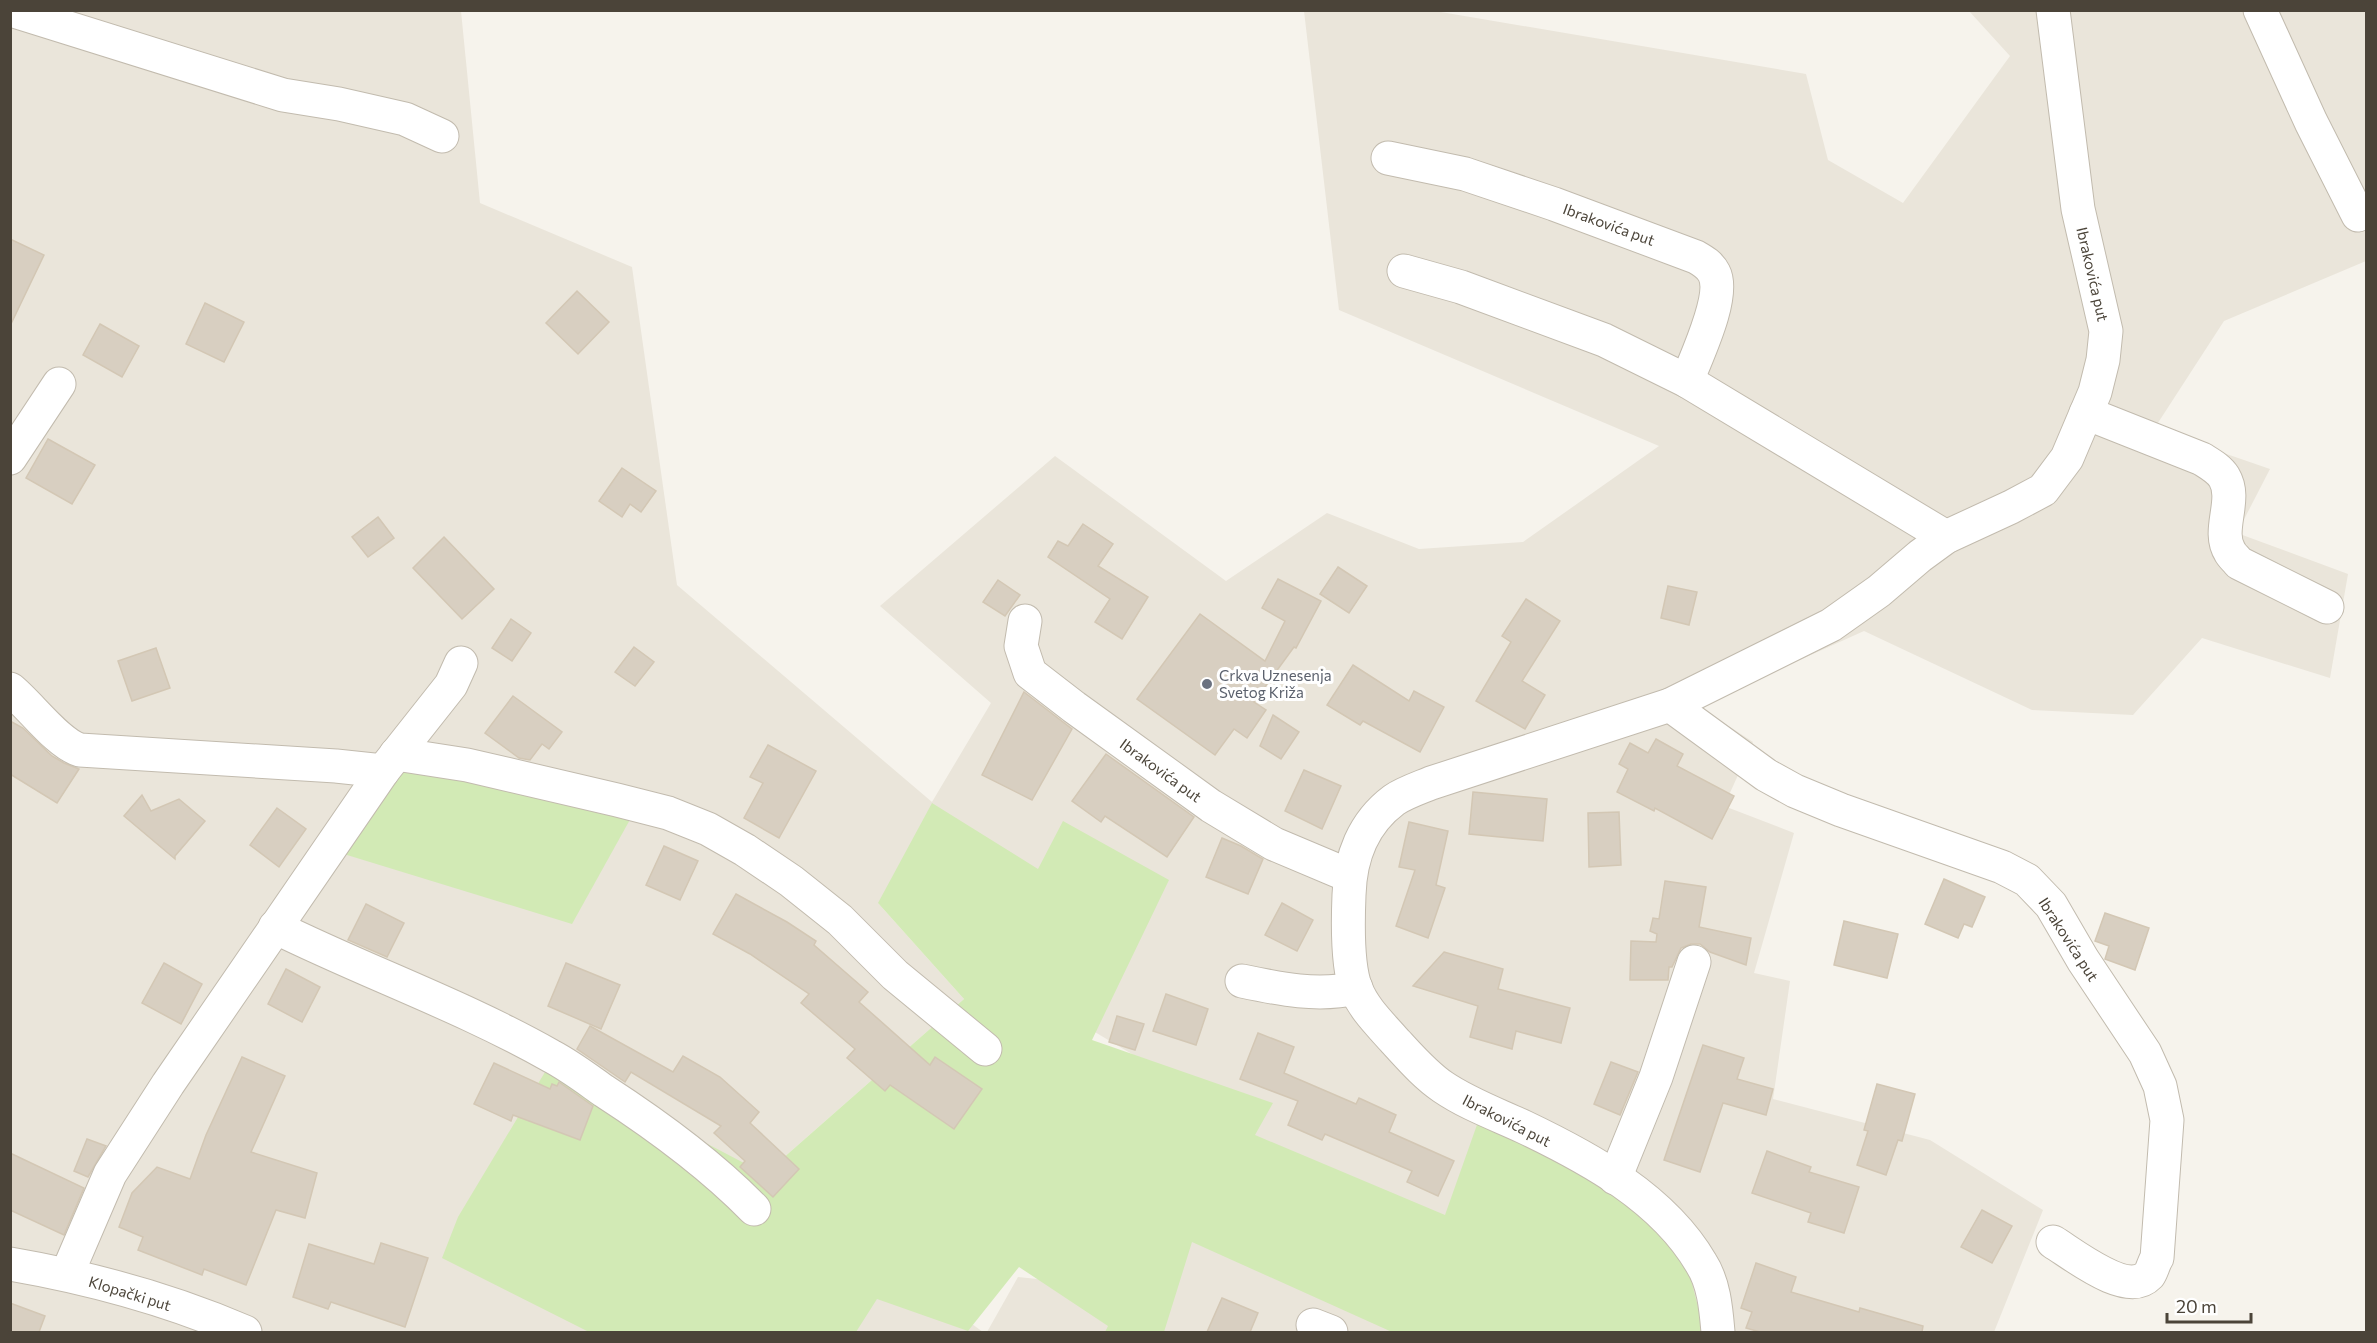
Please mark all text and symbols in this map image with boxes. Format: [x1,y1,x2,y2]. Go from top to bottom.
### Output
street label: Ibrakovića put [1561,199,1657,249]
street label: Ibrakovića put [2073,225,2113,323]
place label: Crkva Uznesenja Svetog Križa [1219,666,1332,701]
marker: Crkva Uznesenja Svetog Križa [1200,677,1214,691]
street label: Ibrakovića put [1117,734,1205,806]
street label: Ibrakovića put [2035,894,2103,984]
street label: Ibrakovića put [1460,1090,1554,1150]
street label: Klopački put [87,1272,173,1314]
scale bar [2167,1286,2251,1324]
text: 20 m [2176,1295,2217,1317]

